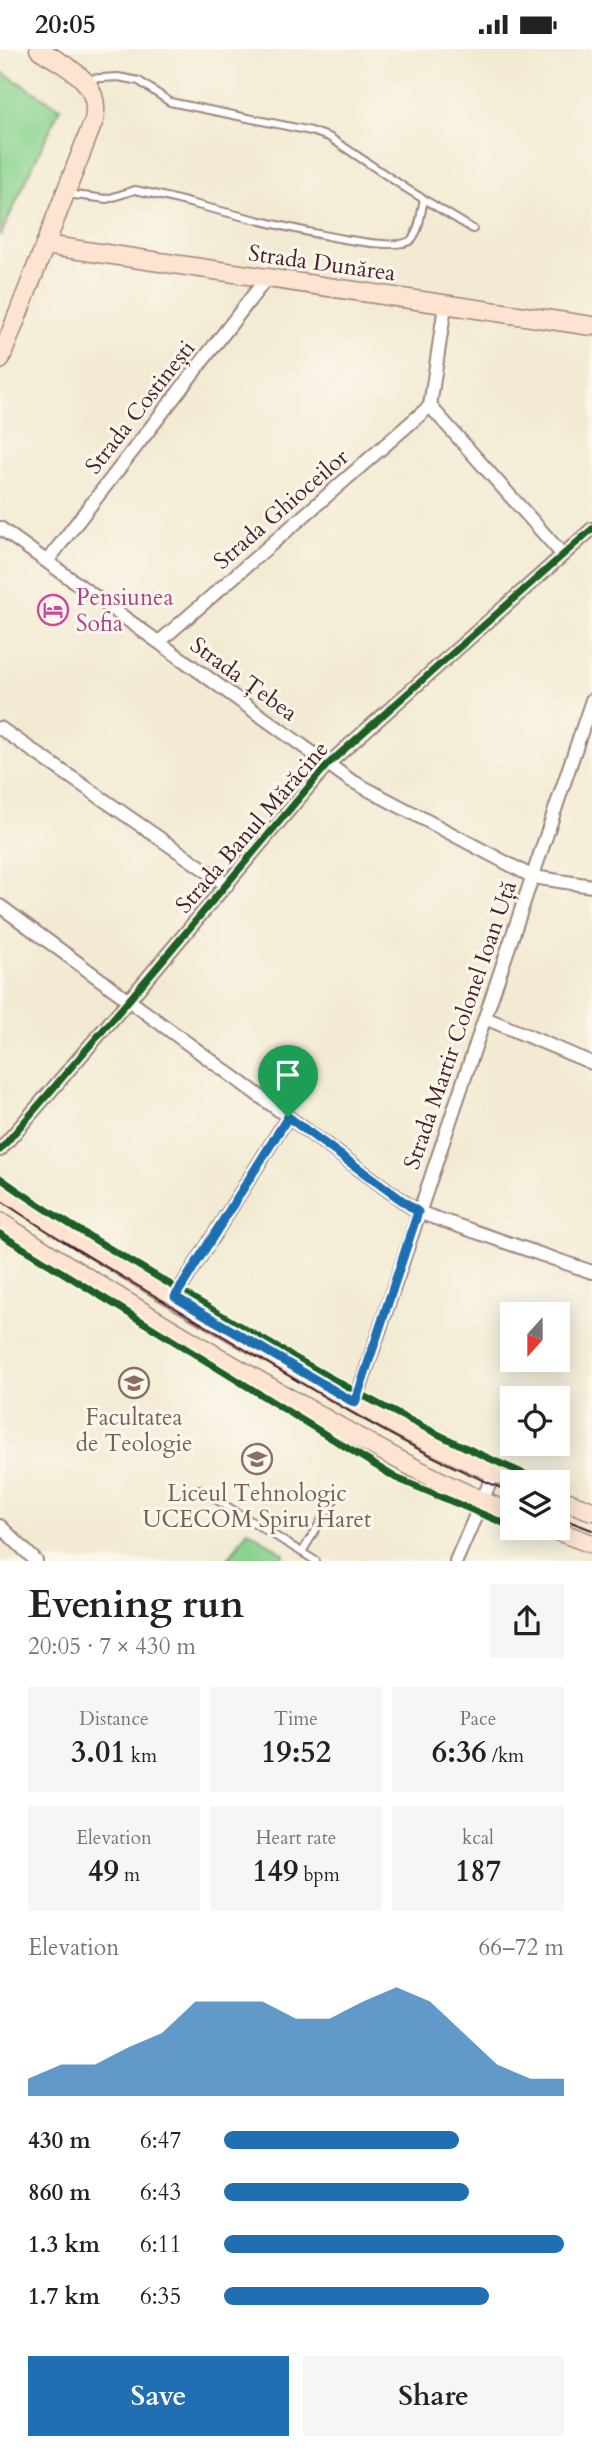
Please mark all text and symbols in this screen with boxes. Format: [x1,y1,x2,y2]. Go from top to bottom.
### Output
text: 20:05 [35,7,96,42]
street label: Strada Dunărea [246,237,398,289]
street label: Strada Costinești [78,334,202,480]
street label: Strada Ghioceilor [207,441,356,576]
place label: Pensiunea Sofia [76,582,173,639]
hotel icon: Pensiunea Sofia [36,593,70,627]
street label: Strada Țebea [184,630,304,728]
street label: Strada Banul Mărăcine [168,734,336,920]
street label: Strada Martir Colonel Ioan Uță [396,877,524,1173]
pin [258,1045,318,1117]
icon: arrive [269,1056,307,1094]
north arrow [500,1302,570,1372]
map controls [500,1302,570,1540]
school or university icon: Facultatea de Teologie [117,1366,151,1400]
button: locate [500,1386,570,1456]
place label: Facultatea de Teologie [76,1402,192,1459]
school or university icon: Liceul Tehnologic UCECOM Spiru Haret [240,1442,274,1476]
button: layers [500,1470,570,1540]
place label: Liceul Tehnologic UCECOM Spiru Haret [143,1478,371,1535]
text: Evening run [28,1579,244,1631]
button: share [490,1584,564,1658]
text: 20:05 · 7 × 430 m [28,1631,196,1662]
text: Distance [79,1706,149,1732]
text: Time [274,1706,318,1732]
text: Pace [460,1706,496,1732]
text: 3.01 [71,1732,126,1773]
text: 19:52 [261,1732,331,1773]
text: 6:36 [432,1732,487,1773]
text: km [126,1743,157,1769]
text: /km [487,1743,524,1769]
text: Elevation [76,1825,152,1851]
text: Heart rate [256,1825,336,1851]
text: kcal [462,1825,494,1851]
text: 49 [88,1851,119,1892]
text: 149 [252,1851,298,1892]
text: 187 [455,1851,501,1892]
text: m [119,1862,140,1888]
text: bpm [298,1862,340,1888]
text: Elevation [28,1932,119,1963]
text: 66–72 m [479,1932,564,1963]
text: 430 m [28,2125,91,2156]
text: 6:47 [140,2125,181,2156]
text: 860 m [28,2177,91,2208]
text: 6:43 [140,2177,181,2208]
text: 1.3 km [28,2229,100,2260]
text: 6:11 [140,2229,181,2260]
text: 1.7 km [28,2281,100,2312]
text: 6:35 [140,2281,181,2312]
button: Save [28,2356,289,2436]
button: Share [303,2356,564,2436]

